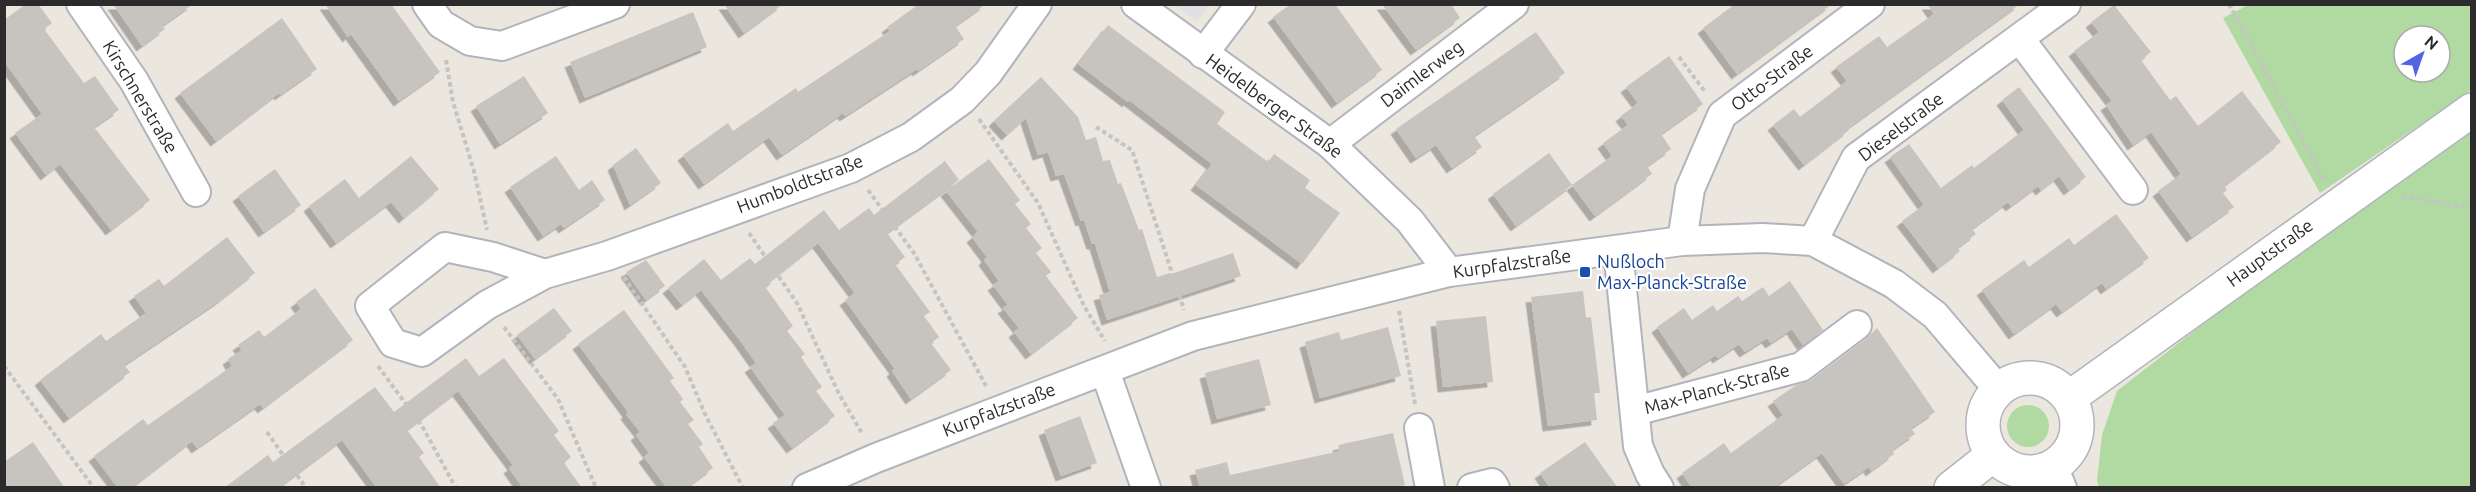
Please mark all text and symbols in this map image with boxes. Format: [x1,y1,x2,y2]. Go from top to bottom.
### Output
north arrow [2392,24,2452,84]
text: N [2421,32,2442,53]
street label: Daimlerweg [1376,36,1467,111]
street label: Kirschnerstraße [99,37,182,156]
street label: Otto-Straße [1727,40,1816,114]
street label: Heidelberger Straße [1202,49,1347,161]
street label: Dieselstraße [1854,88,1947,165]
street label: Humboldtstraße [734,150,866,216]
street label: Hauptstraße [2223,214,2316,290]
street label: Kurpfalzstraße [1451,245,1572,281]
place label: Nußloch Max-Planck-Straße [1597,251,1747,292]
marker: Nußloch Max-Planck-Straße [1578,265,1592,279]
street label: Max-Planck-Straße [1642,359,1792,417]
street label: Kurpfalzstraße [939,378,1058,440]

